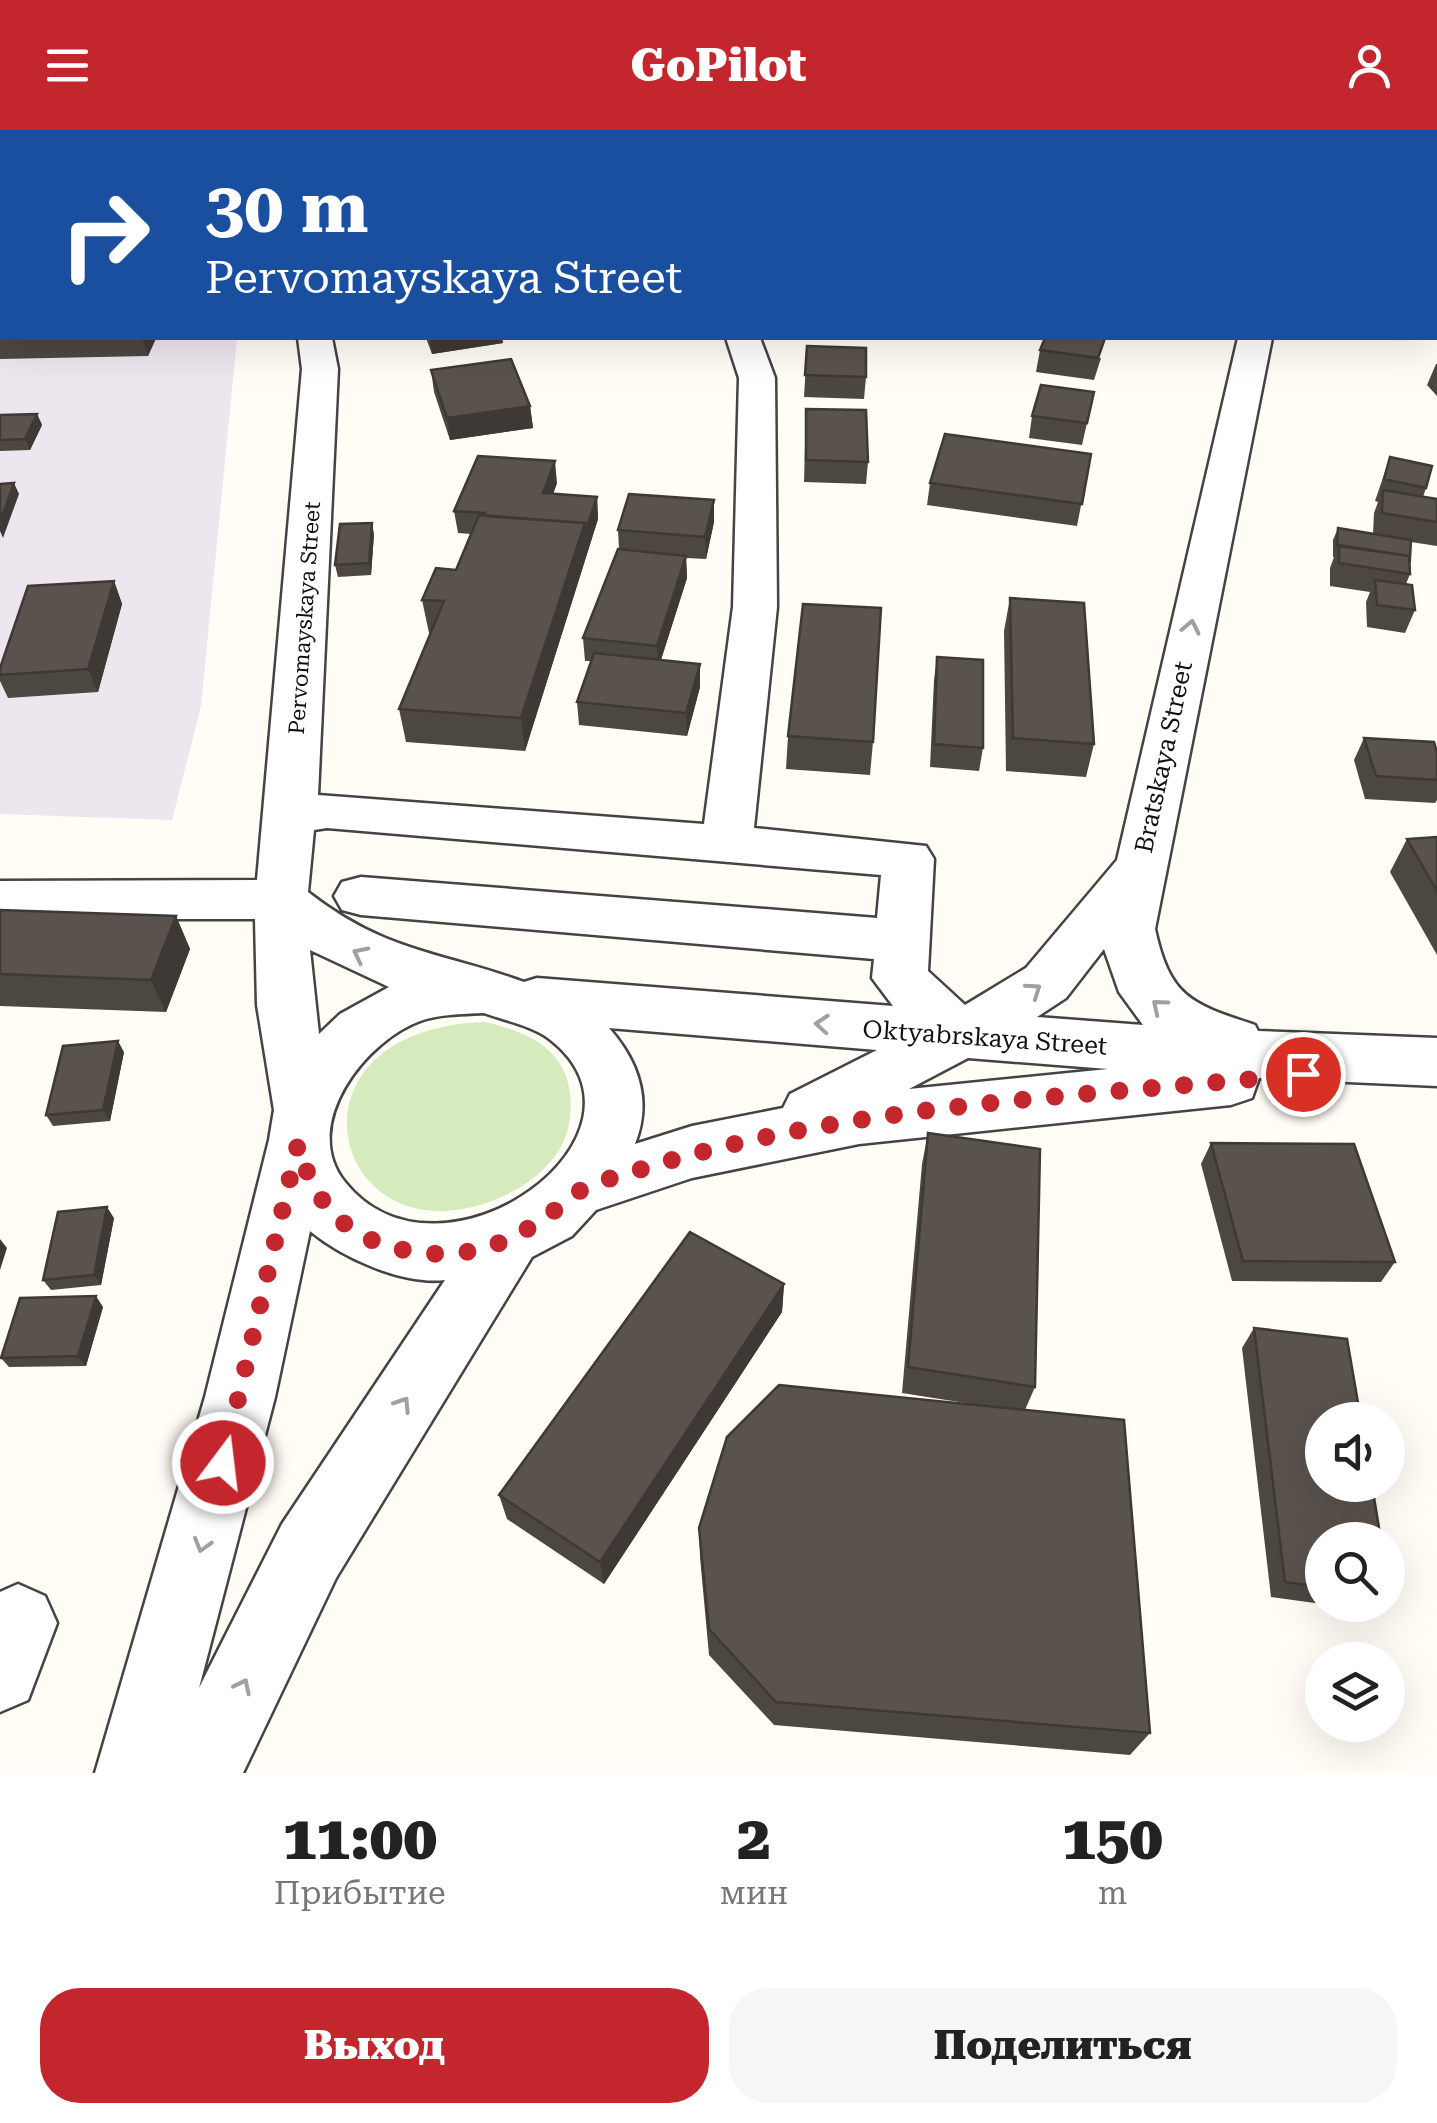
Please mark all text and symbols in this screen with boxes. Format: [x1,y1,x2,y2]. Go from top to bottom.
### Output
icon: menu [40,38,95,93]
icon: person [1342,38,1397,93]
text: GoPilot [631,39,807,92]
text: 30 m [205,167,369,249]
icon: right [40,170,170,300]
text: Pervomayskaya Street [205,251,682,304]
street label: Pervomayskaya Street [284,501,325,735]
one-way arrow [1179,619,1200,636]
street label: Bratskaya Street [1129,659,1198,855]
one-way arrow [353,947,371,966]
one-way arrow [1023,984,1041,1002]
one-way arrow [1152,1000,1170,1018]
one-way arrow [814,1014,830,1035]
street label: Oktyabrskaya Street [862,1014,1108,1061]
pin [1261,1032,1346,1117]
icon: arrive [1276,1047,1331,1102]
one-way arrow [391,1396,410,1414]
map controls [1305,1402,1405,1742]
button: sound [1305,1402,1405,1502]
position arrow [171,1411,275,1515]
button: search [1305,1522,1405,1622]
one-way arrow [192,1536,213,1553]
button: layers [1305,1642,1405,1742]
one-way arrow [231,1678,250,1696]
text: 11:00 [283,1803,437,1874]
text: 2 [737,1803,771,1874]
text: 150 [1062,1803,1163,1874]
text: Прибытие [274,1874,446,1912]
text: мин [720,1874,788,1912]
text: m [1098,1874,1127,1912]
button: Выход [40,1988,709,2103]
button: Поделиться [729,1988,1397,2103]

